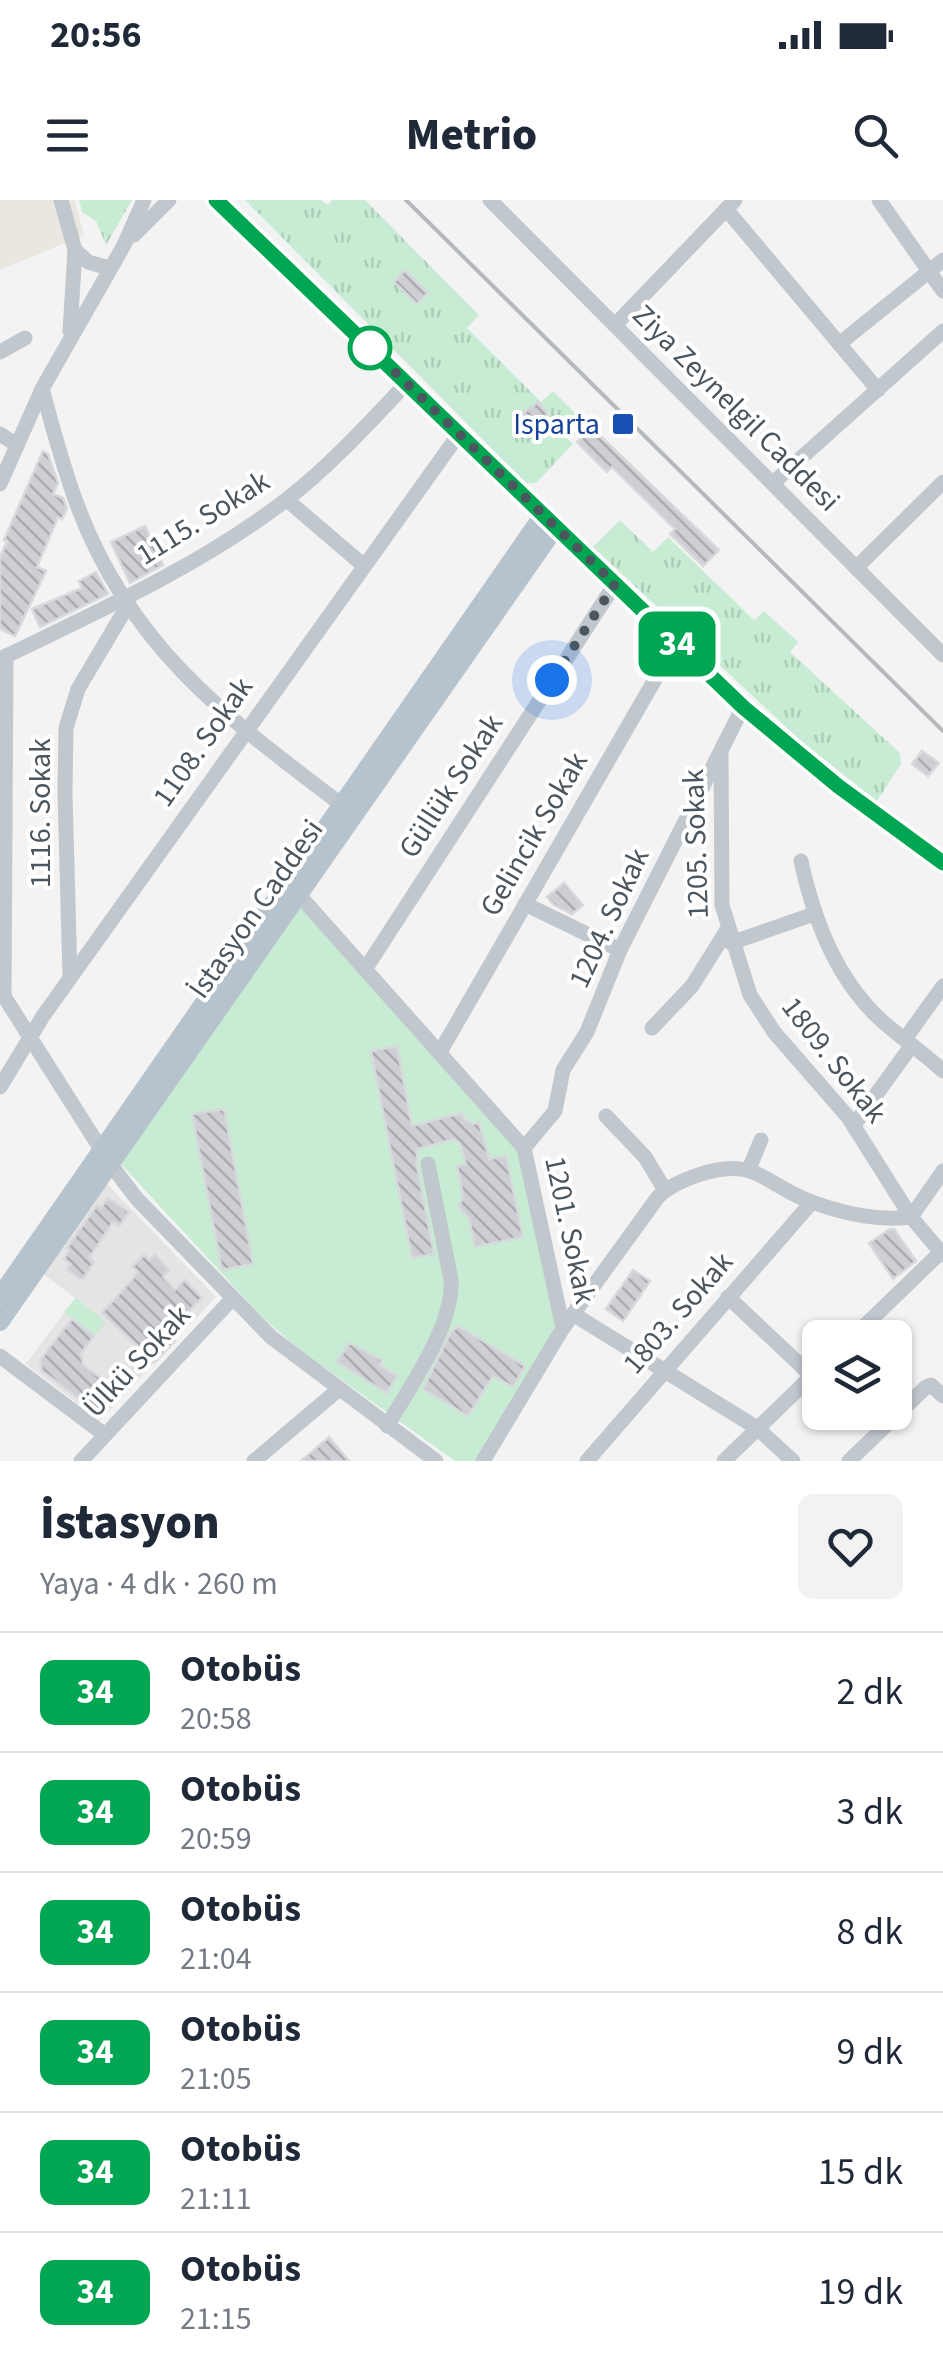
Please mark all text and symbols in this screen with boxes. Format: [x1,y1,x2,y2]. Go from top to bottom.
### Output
text: 20:56 [50,8,142,62]
text: Metrio [406,103,537,167]
icon: menu [40,108,95,163]
icon: search [848,108,903,163]
street label: Ziya Zeynelgil Caddesi [622,294,850,522]
unlabelled marker [349,327,391,369]
place label: Isparta [513,403,600,446]
marker: Isparta [610,411,636,437]
street label: 1115. Sokak [128,460,278,576]
line badge: 34 [632,612,722,676]
text: 34 [659,619,695,669]
your location [527,655,577,705]
street label: 1108. Sokak [142,668,264,816]
street label: Güllük Sokak [388,705,514,867]
street label: 1116. Sokak [19,738,62,888]
street label: Gelincik Sokak [469,744,599,924]
street label: 1205. Sokak [672,768,720,920]
street label: İstasyon Caddesi [178,811,334,1007]
street label: 1204. Sokak [558,841,660,995]
street label: 1809. Sokak [771,988,897,1132]
street label: 1201. Sokak [533,1152,607,1308]
street label: 1803. Sokak [613,1242,743,1384]
street label: Ülkü Sokak [73,1295,201,1427]
map controls [802,1320,912,1430]
button: layers [802,1320,912,1430]
text: İstasyon [40,1489,220,1557]
button: heart [798,1494,903,1599]
text: Yaya · 4 dk · 260 m [40,1561,278,1607]
text: Otobüs [180,1642,301,1696]
text: 2 dk [837,1665,903,1719]
text: 34 [77,1667,113,1717]
text: 20:58 [180,1696,252,1742]
text: Otobüs [180,1762,301,1816]
text: 3 dk [837,1785,903,1839]
text: 34 [77,1787,113,1837]
text: 20:59 [180,1816,252,1862]
text: Otobüs [180,1882,301,1936]
text: 8 dk [837,1905,903,1959]
text: 34 [77,1907,113,1957]
text: 21:04 [180,1936,252,1982]
text: Otobüs [180,2002,301,2056]
text: 9 dk [837,2025,903,2079]
text: 34 [77,2027,113,2077]
text: 21:05 [180,2056,252,2102]
text: Otobüs [180,2122,301,2176]
text: 15 dk [818,2145,903,2199]
text: 34 [77,2147,113,2197]
text: 21:11 [180,2176,252,2222]
text: Otobüs [180,2242,301,2296]
text: 19 dk [818,2265,903,2319]
text: 34 [77,2267,113,2317]
text: 21:15 [180,2296,252,2342]

